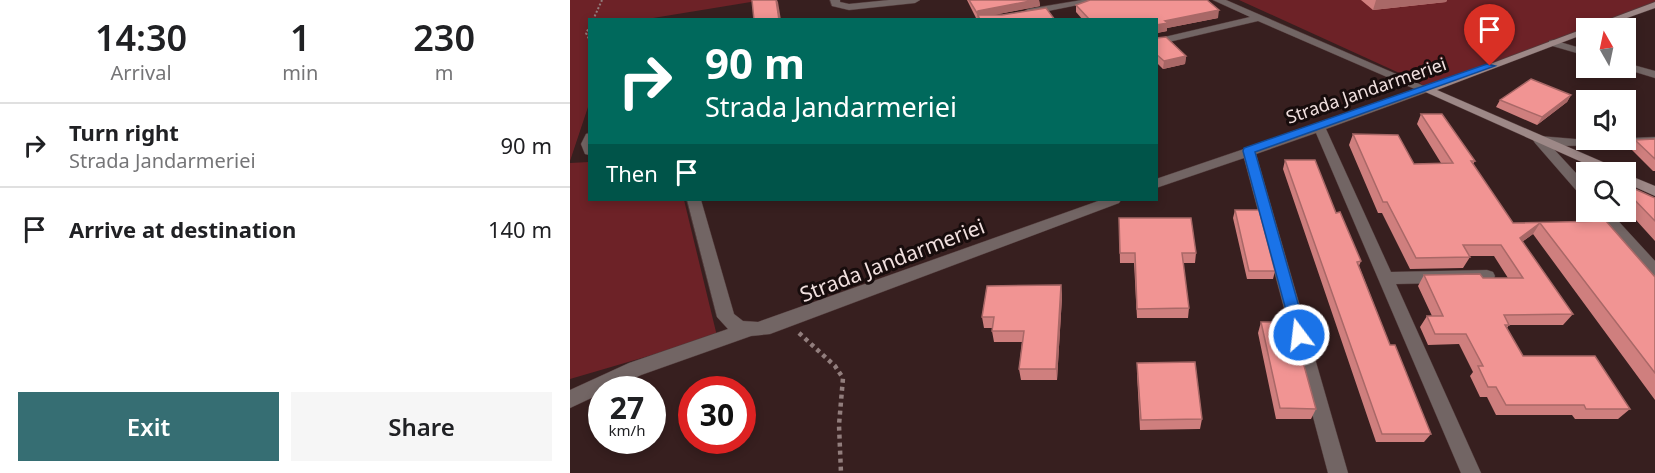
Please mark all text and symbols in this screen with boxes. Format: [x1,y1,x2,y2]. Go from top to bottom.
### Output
pin [1464,4,1515,66]
text: 14:30 [95,13,187,62]
text: 1 [290,13,311,62]
text: 230 [413,13,475,62]
icon: arrive [1473,13,1506,46]
north arrow [1576,18,1636,78]
map controls [1576,18,1636,222]
text: 90 m [705,34,805,91]
icon: right [606,42,684,120]
street label: Strada Jandarmeriei [1283,51,1449,129]
text: Arrival [111,59,172,86]
text: min [282,59,318,86]
text: m [435,59,454,86]
text: Strada Jandarmeriei [705,88,957,125]
button: sound [1576,90,1636,150]
text: Turn right [69,117,179,147]
icon: right [18,129,51,162]
text: 90 m [501,130,552,160]
text: Strada Jandarmeriei [69,147,256,174]
icon: arrive [670,156,703,189]
text: Then [606,158,658,188]
button: search [1576,162,1636,222]
street label: Strada Jandarmeriei [795,212,989,308]
icon: arrive [18,213,51,246]
text: Arrive at destination [69,214,296,244]
text: 140 m [488,214,552,244]
position arrow [1267,303,1331,367]
speed limit sign: 30 [678,376,756,454]
text: 27 [610,387,644,428]
button: Exit [18,392,279,461]
button: Share [291,392,552,461]
text: km/h [609,420,645,440]

